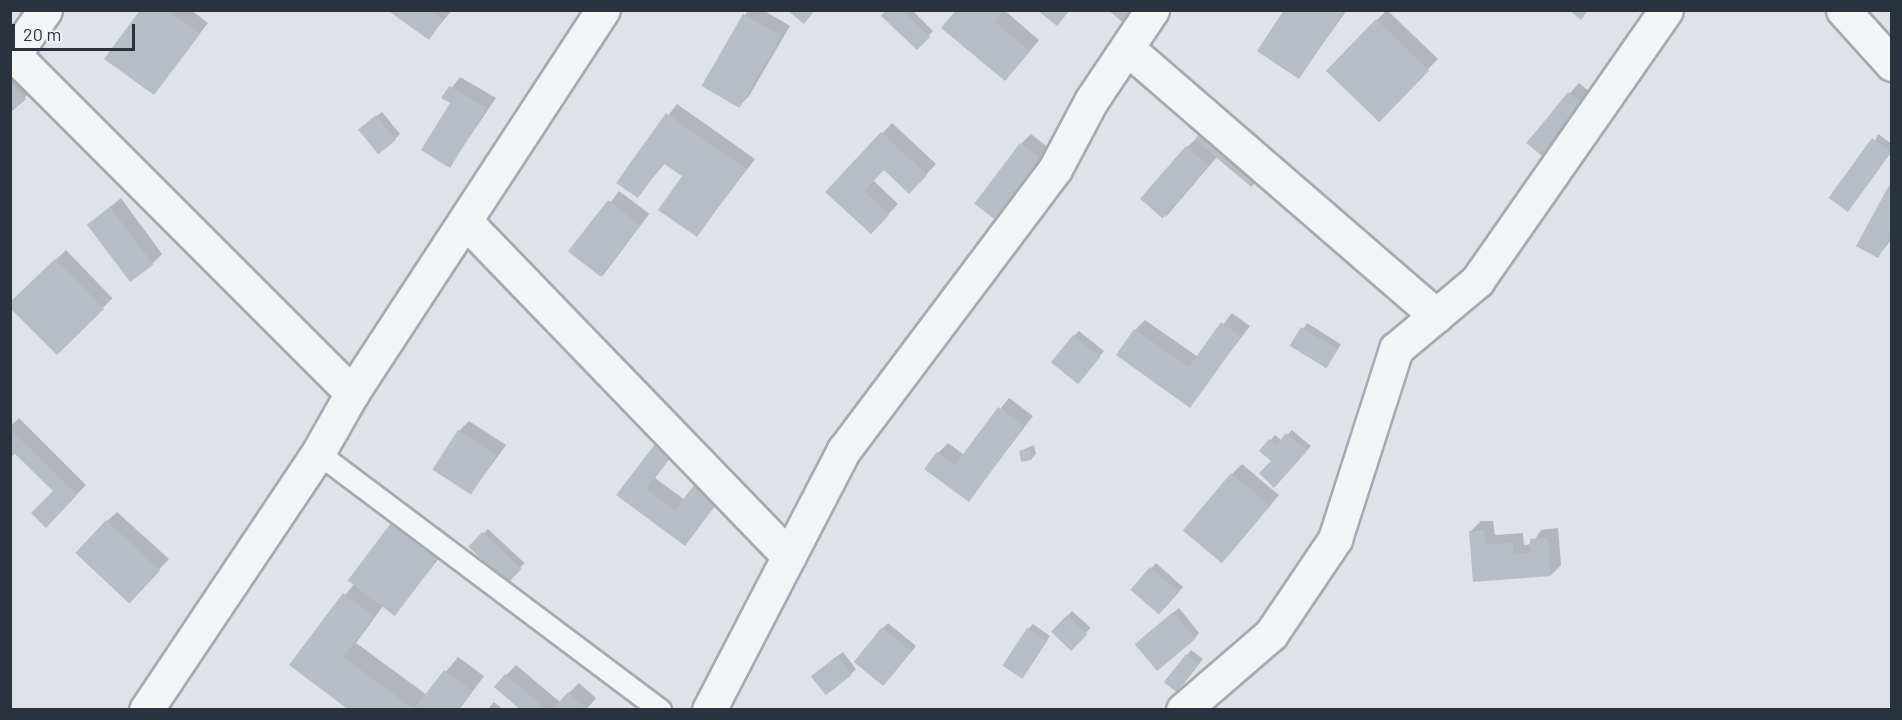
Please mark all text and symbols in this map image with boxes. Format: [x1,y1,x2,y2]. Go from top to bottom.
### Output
scale bar [15,12,138,50]
text: 20 m [23,23,61,45]

